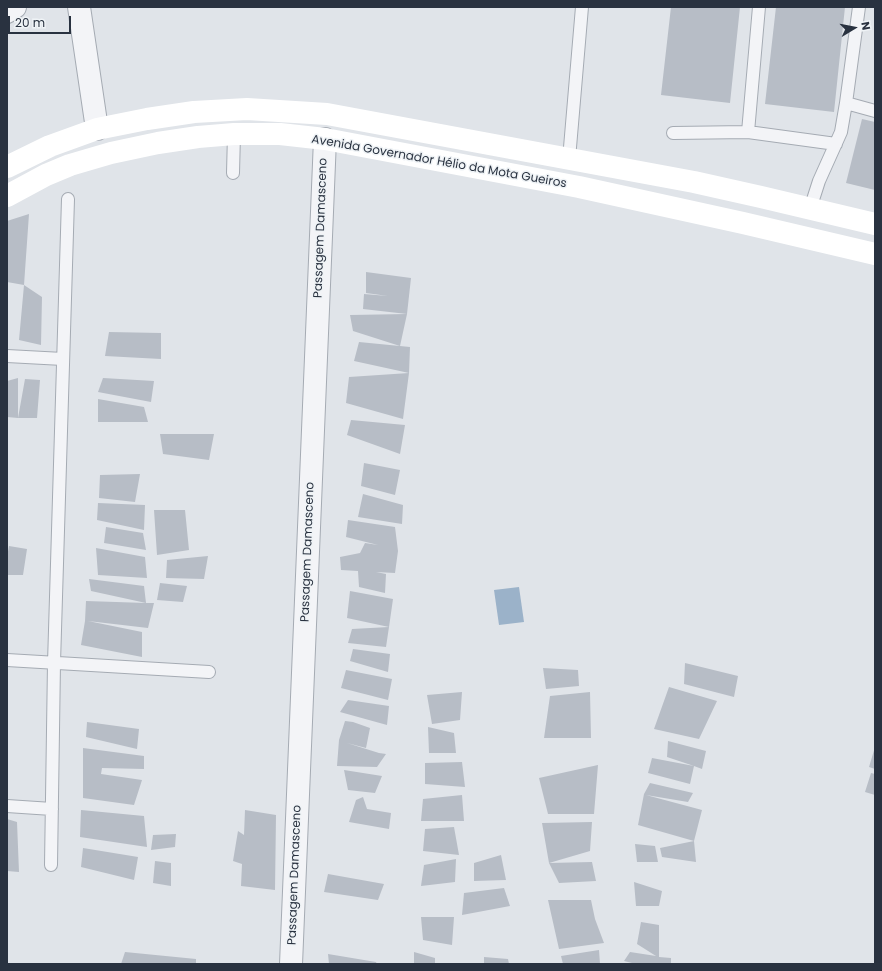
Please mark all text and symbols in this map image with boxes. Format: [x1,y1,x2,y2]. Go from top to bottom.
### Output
scale bar [10,8,73,34]
north arrow [834,8,874,48]
text: 20 m [15,14,45,31]
text: N [857,20,874,31]
street label: Avenida Governador Hélio da Mota Gueiros [310,132,568,192]
street label: Passagem Damasceno [311,158,331,298]
street label: Passagem Damasceno [298,482,318,622]
street label: Passagem Damasceno [285,805,305,945]

